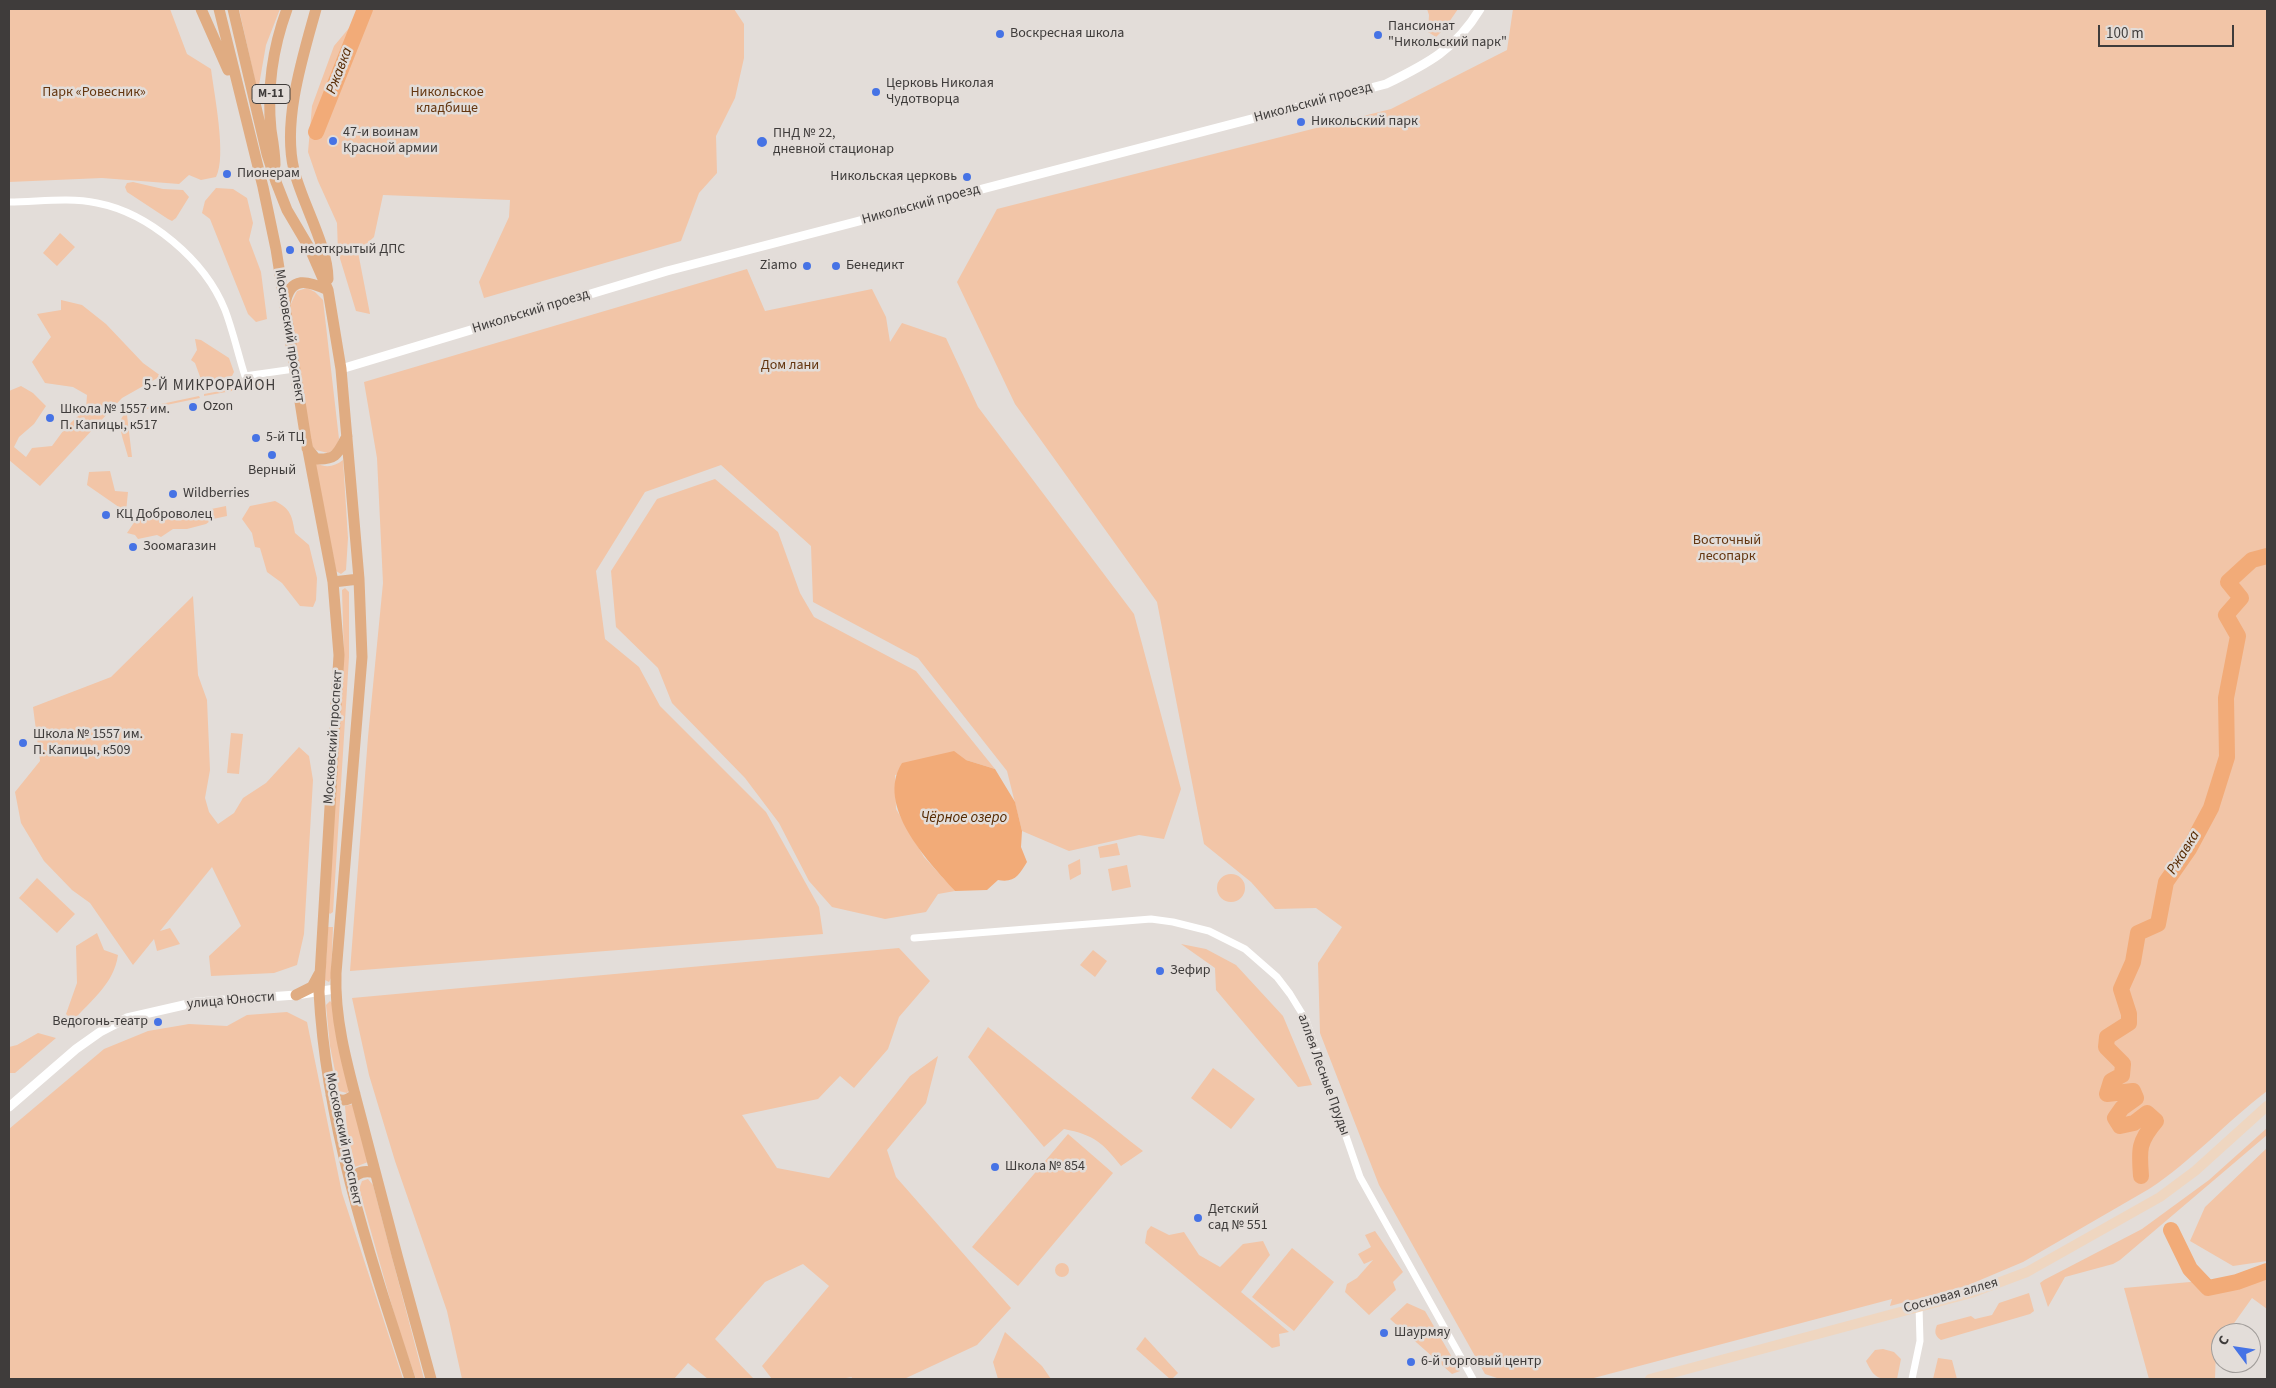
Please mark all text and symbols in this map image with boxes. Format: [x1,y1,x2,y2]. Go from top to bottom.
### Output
scale bar [2101,15,2237,47]
place label: Пансионат "Никольский парк" [1388,19,1507,52]
text: 100 m [2106,23,2144,44]
place label: Воскресная школа [1010,26,1124,42]
marker: Воскресная школа [994,28,1006,40]
marker: Пансионат "Никольский парк" [1372,29,1384,41]
water label: Ржавка [323,45,357,97]
place label: Церковь Николая Чудотворца [886,76,994,108]
street label: Никольский проезд [1252,79,1374,127]
park label: Парк «Ровесник» [42,85,146,101]
road number: М-11 [252,85,290,104]
park label: Никольское кладбище [410,85,484,118]
marker: Церковь Николая Чудотворца [870,86,882,98]
place label: Никольский парк [1311,114,1418,130]
marker: Никольский парк [1295,116,1307,128]
place label: 47-и воинам Красной армии [343,125,438,158]
place label: ПНД № 22, дневной стационар [773,126,894,158]
marker: 47-и воинам Красной армии [327,135,339,147]
marker: ПНД № 22, дневной стационар [755,135,769,149]
place label: Пионерам [237,166,300,182]
marker: Пионерам [221,168,233,180]
place label: Никольская церковь [830,169,957,185]
marker: Никольская церковь [961,171,973,183]
street label: Никольский проезд [860,181,982,229]
place label: неоткрытый ДПС [300,242,405,258]
marker: неоткрытый ДПС [284,244,296,256]
place label: Ziamo [760,258,797,274]
place label: Бенедикт [846,258,904,274]
marker: Ziamo [801,260,813,272]
marker: Бенедикт [830,260,842,272]
street label: Московский проспект [270,268,308,404]
street label: Никольский проезд [470,286,592,338]
park label: Дом лани [761,358,819,374]
district label: 5-Й МИКРОРАЙОН [142,378,278,396]
place label: Ozon [203,399,233,415]
marker: Ozon [187,401,199,413]
place label: Школа № 1557 им. П. Капицы, к517 [60,402,170,434]
marker: Школа № 1557 им. П. Капицы, к517 [44,412,56,424]
place label: 5-й ТЦ [266,430,305,446]
marker: 5-й ТЦ [250,432,262,444]
marker: Верный [266,449,278,461]
place label: Верный [248,463,296,479]
place label: Wildberries [183,486,249,502]
marker: Wildberries [167,488,179,500]
place label: КЦ Доброволец [116,507,212,523]
marker: КЦ Доброволец [100,509,112,521]
park label: Восточный лесопарк [1693,533,1761,566]
place label: Зоомагазин [143,539,216,555]
marker: Зоомагазин [127,541,139,553]
street label: Московский проспект [321,669,347,805]
place label: Школа № 1557 им. П. Капицы, к509 [33,727,143,760]
marker: Школа № 1557 им. П. Капицы, к509 [17,737,29,749]
water label: Чёрное озеро [921,810,1007,828]
water label: Ржавка [2164,828,2204,878]
place label: Зефир [1170,963,1211,979]
marker: Зефир [1154,965,1166,977]
street label: улица Юности [186,989,276,1013]
street label: аллея Лесные Пруды [1293,1012,1353,1138]
place label: Ведогонь-театр [52,1014,148,1030]
marker: Ведогонь-театр [152,1016,164,1028]
street label: Московский проспект [321,1071,365,1207]
place label: Школа № 854 [1005,1159,1085,1175]
marker: Школа № 854 [989,1161,1001,1173]
place label: Детский сад № 551 [1208,1202,1268,1234]
marker: Детский сад № 551 [1192,1212,1204,1224]
street label: Сосновая аллея [1902,1274,2000,1318]
north arrow [2211,1323,2261,1373]
place label: Шаурмяу [1394,1325,1450,1341]
marker: Шаурмяу [1378,1327,1390,1339]
text: С [2213,1332,2235,1349]
place label: 6-й торговый центр [1421,1354,1541,1370]
marker: 6-й торговый центр [1405,1356,1417,1368]

